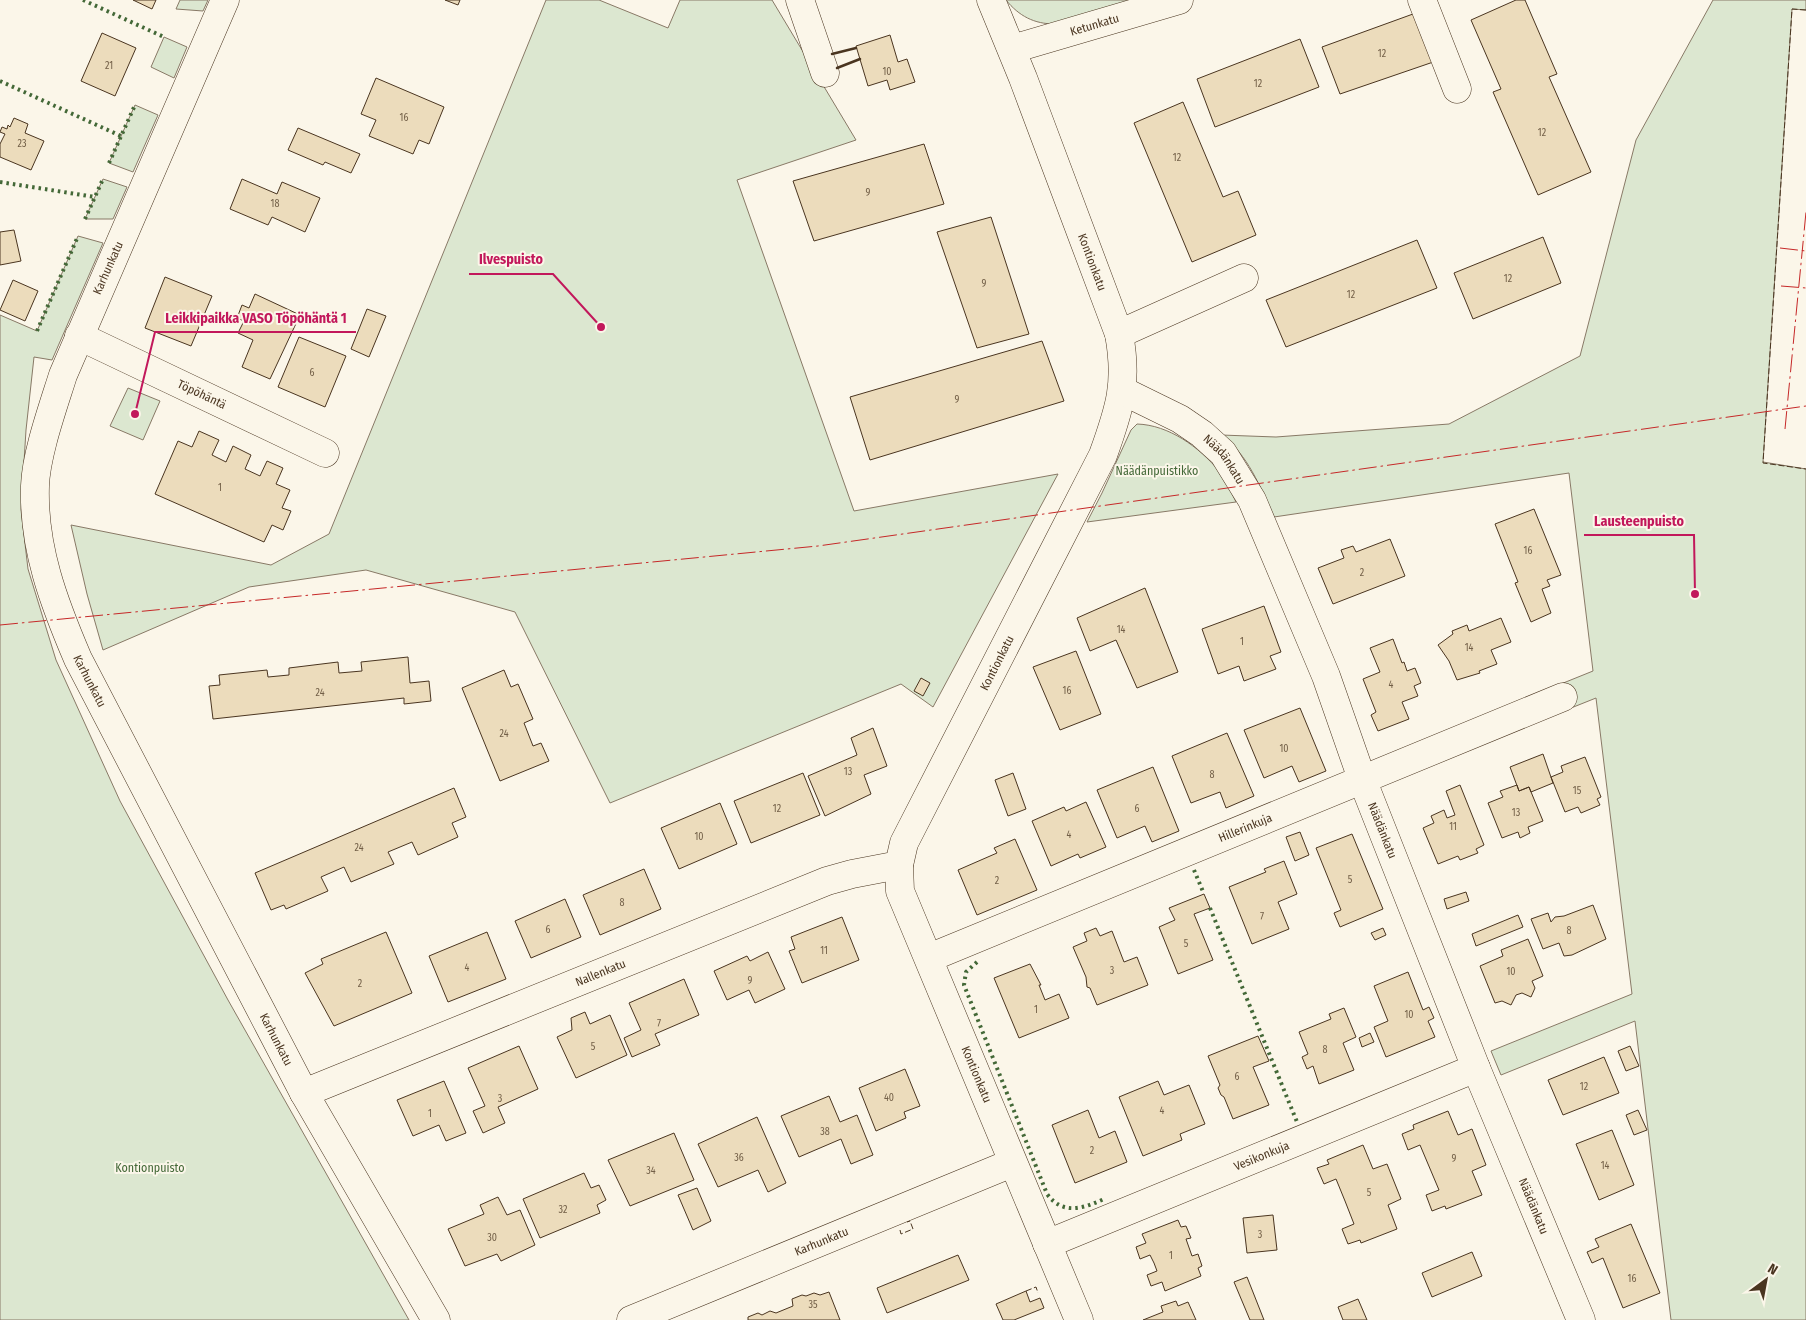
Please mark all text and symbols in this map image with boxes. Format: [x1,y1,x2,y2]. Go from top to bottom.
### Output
street label: Ketunkatu [1068,11,1121,39]
house number: 12 [1378,48,1387,60]
house number: 21 [105,60,113,72]
house number: 10 [882,66,892,78]
house number: 12 [1254,78,1263,90]
house number: 16 [400,112,408,124]
house number: 12 [1538,127,1547,139]
house number: 23 [18,138,27,150]
house number: 12 [1173,152,1182,164]
house number: 9 [866,187,871,199]
house number: 18 [271,198,279,210]
street label: Kontionkatu [1075,232,1109,293]
street label: Karhunkatu [90,239,126,297]
callout: Ilvespuisto [469,245,553,274]
text: Ilvespuisto [479,251,543,268]
house number: 12 [1504,273,1513,285]
house number: 9 [982,278,987,290]
house number: 12 [1347,289,1356,301]
callout: Leikkipaikka VASO Töpöhäntä 1 [155,303,356,332]
text: Leikkipaikka VASO Töpöhäntä 1 [165,310,347,327]
house number: 6 [310,367,315,379]
street label: Töpöhäntä [175,377,228,412]
house number: 9 [955,394,960,406]
street label: Näädänkatu [1200,432,1247,487]
park label: Näädänpuistikko [1116,464,1198,478]
house number: 1 [218,482,222,494]
callout: Lausteenpuisto [1584,506,1694,535]
text: Lausteenpuisto [1594,513,1684,530]
house number: 16 [1524,545,1532,557]
house number: 2 [1360,567,1365,579]
house number: 14 [1117,624,1126,636]
street label: Kontionkatu [977,633,1017,693]
house number: 1 [1240,636,1244,648]
house number: 14 [1465,642,1474,654]
street label: Karhunkatu [70,653,109,710]
house number: 4 [1389,679,1394,691]
house number: 16 [1063,685,1071,697]
house number: 24 [315,687,325,699]
house number: 24 [499,728,509,740]
house number: 10 [1279,743,1289,755]
house number: 13 [844,766,853,778]
house number: 8 [1210,769,1215,781]
house number: 15 [1573,785,1582,797]
street label: Näädänkatu [1365,800,1400,861]
house number: 12 [773,803,782,815]
house number: 6 [1135,803,1140,815]
house number: 13 [1512,807,1521,819]
street label: Hillerinkuja [1216,810,1274,845]
house number: 11 [1449,821,1457,833]
house number: 4 [1067,829,1072,841]
house number: 10 [694,831,704,843]
house number: 24 [354,842,364,854]
house number: 5 [1348,874,1353,886]
house number: 2 [995,875,1000,887]
house number: 8 [620,897,625,909]
house number: 7 [1260,911,1264,923]
house number: 6 [546,924,551,936]
house number: 8 [1567,925,1572,937]
house number: 5 [1184,938,1189,950]
house number: 11 [820,945,828,957]
street label: Nallenkatu [573,956,628,989]
house number: 4 [465,962,470,974]
house number: 3 [1110,965,1115,977]
house number: 10 [1506,966,1516,978]
house number: 9 [748,975,753,987]
house number: 2 [358,978,363,990]
house number: 1 [1034,1004,1038,1016]
house number: 10 [1404,1009,1414,1021]
street label: Karhunkatu [257,1011,295,1068]
house number: 7 [657,1018,661,1030]
house number: 5 [591,1041,596,1053]
street label: Kontionkatu [958,1044,995,1105]
house number: 8 [1323,1044,1328,1056]
house number: 6 [1235,1071,1240,1083]
house number: 12 [1580,1081,1589,1093]
house number: 40 [884,1092,894,1104]
house number: 3 [498,1093,503,1105]
house number: 4 [1160,1105,1165,1117]
house number: 1 [428,1108,432,1120]
house number: 38 [820,1126,830,1138]
street label: Vesikonkuja [1232,1138,1292,1174]
house number: 2 [1090,1145,1095,1157]
house number: 36 [734,1152,744,1164]
house number: 9 [1452,1153,1457,1165]
house number: 14 [1601,1160,1610,1172]
park label: Kontionpuisto [115,1161,185,1175]
house number: 34 [646,1165,656,1177]
street label: Näädänkatu [1516,1176,1551,1236]
house number: 5 [1367,1187,1372,1199]
house number: 32 [559,1204,568,1216]
street label: Karhunkatu [793,1224,850,1259]
house number: 3 [1258,1229,1263,1241]
house number: 30 [487,1232,497,1244]
house number: 1 [1169,1250,1173,1262]
north arrow [1741,1255,1791,1305]
text: N [1765,1260,1781,1279]
house number: 16 [1628,1273,1636,1285]
house number: 35 [808,1299,818,1311]

